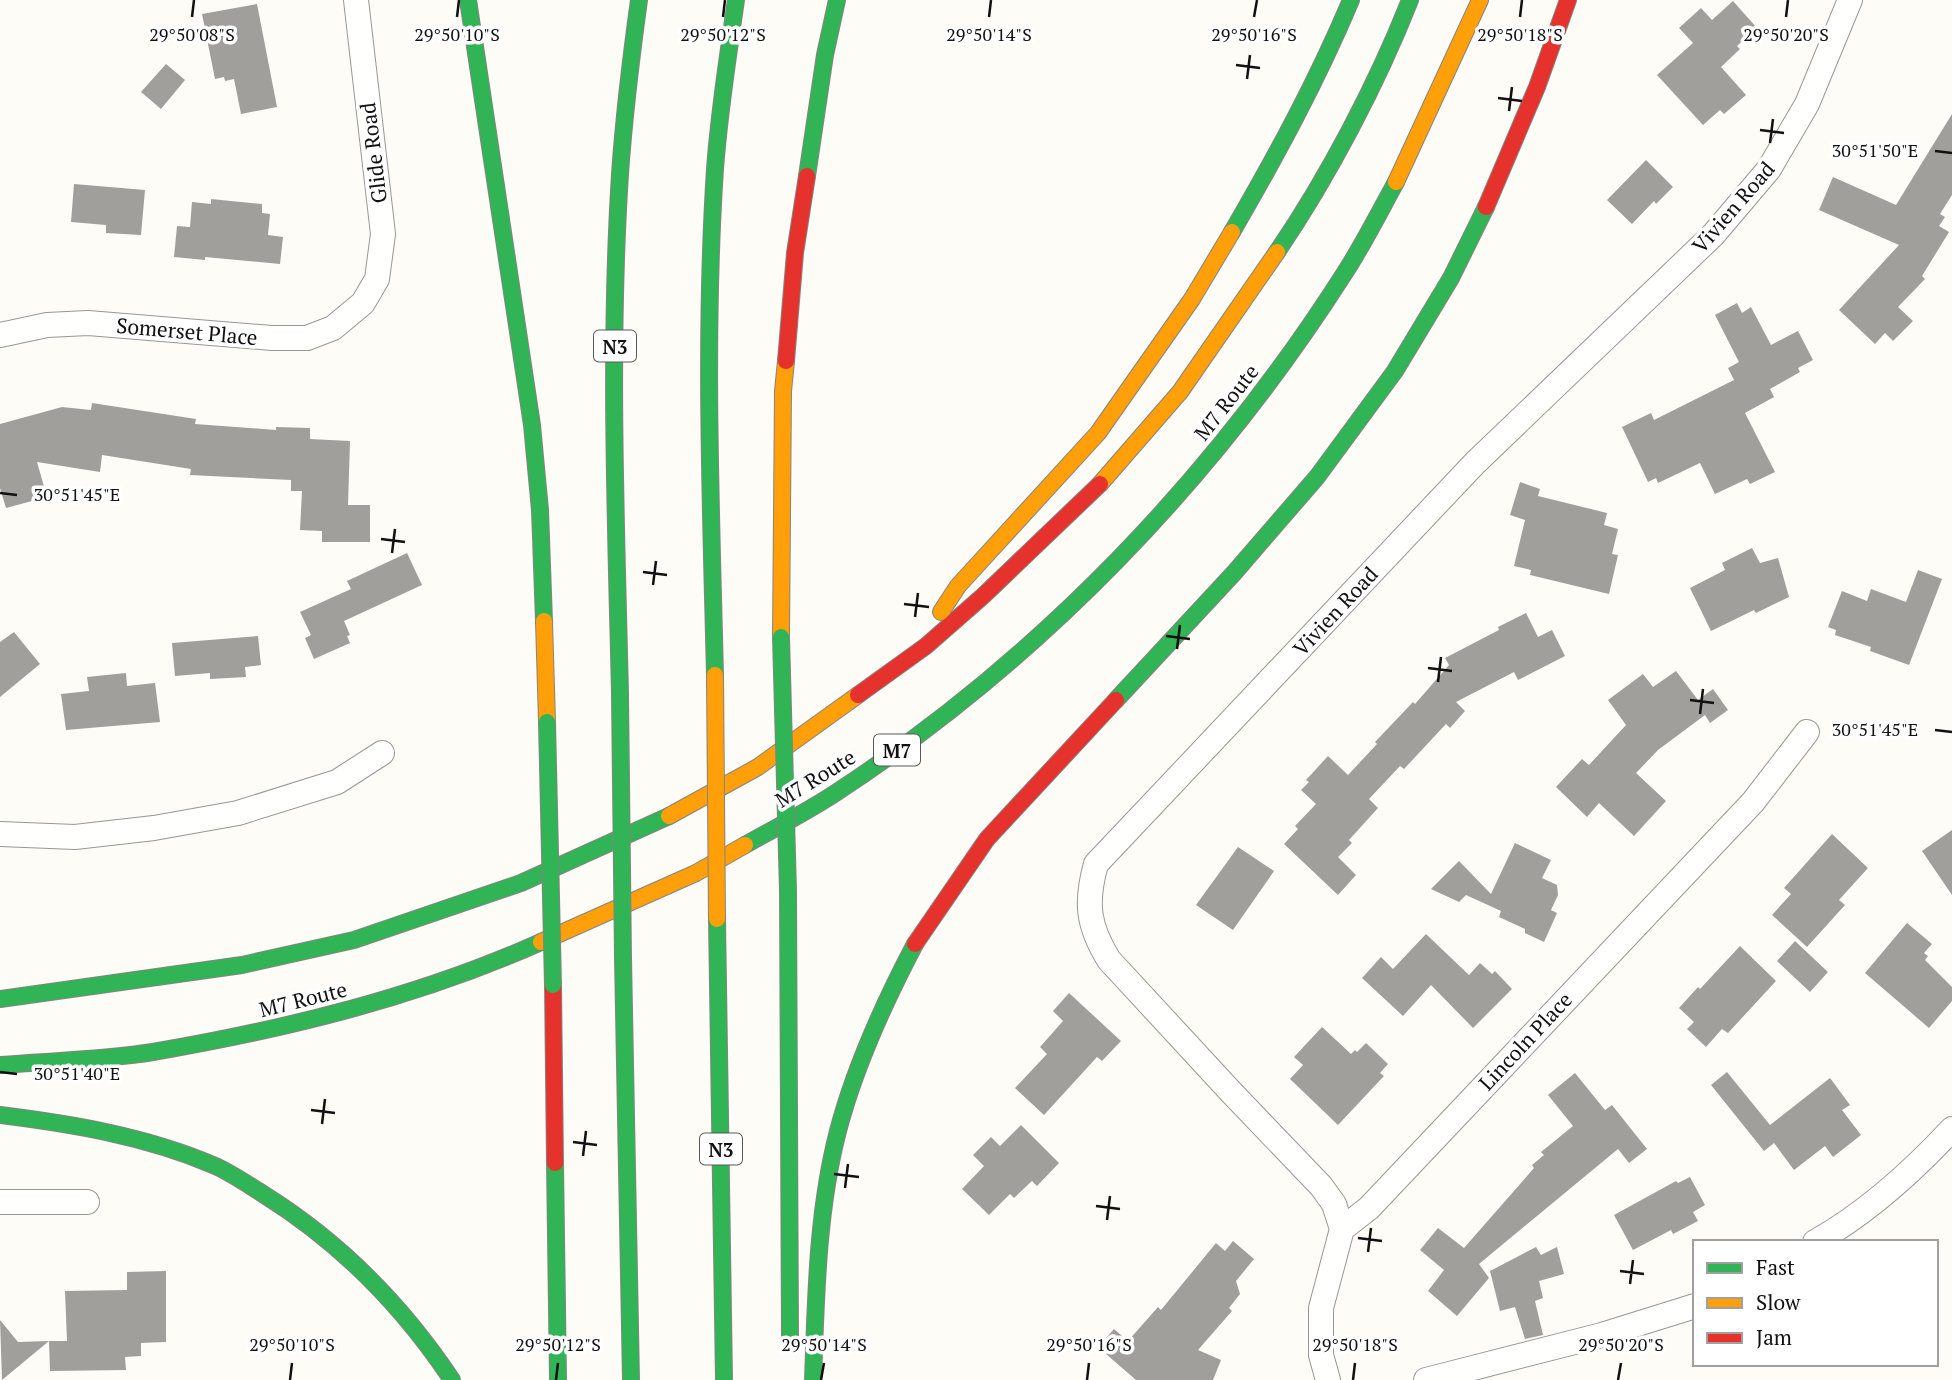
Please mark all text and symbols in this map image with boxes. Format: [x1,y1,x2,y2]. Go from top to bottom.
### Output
text: 29°50'08"S [149,22,235,46]
text: 29°50'10"S [414,22,500,46]
text: 29°50'12"S [680,22,766,46]
text: 29°50'14"S [946,22,1032,46]
text: 29°50'16"S [1211,22,1297,46]
text: 29°50'18"S [1477,22,1563,46]
text: 29°50'20"S [1743,22,1829,46]
street label: Glide Road [353,101,393,205]
text: 30°51'50"E [1832,138,1918,162]
street label: Vivien Road [1685,155,1781,259]
street label: Somerset Place [115,311,259,351]
road number: N3 [594,330,636,362]
street label: M7 Route [1187,358,1265,446]
text: 30°51'45"E [34,482,120,506]
street label: Vivien Road [1286,560,1384,662]
text: 30°51'45"E [1832,717,1918,741]
road number: M7 [874,734,920,765]
street label: M7 Route [770,742,860,814]
street label: M7 Route [256,975,350,1023]
street label: Lincoln Place [1472,986,1578,1096]
text: 30°51'40"E [34,1061,120,1085]
road number: N3 [700,1134,742,1164]
legend [1693,1240,1938,1366]
text: Fast [1756,1253,1795,1281]
text: Slow [1756,1288,1801,1316]
text: Jam [1756,1323,1792,1351]
text: 29°50'10"S [249,1332,335,1356]
text: 29°50'12"S [515,1332,601,1356]
text: 29°50'14"S [781,1332,867,1356]
text: 29°50'16"S [1046,1332,1132,1356]
text: 29°50'18"S [1312,1332,1398,1356]
text: 29°50'20"S [1578,1332,1664,1356]

